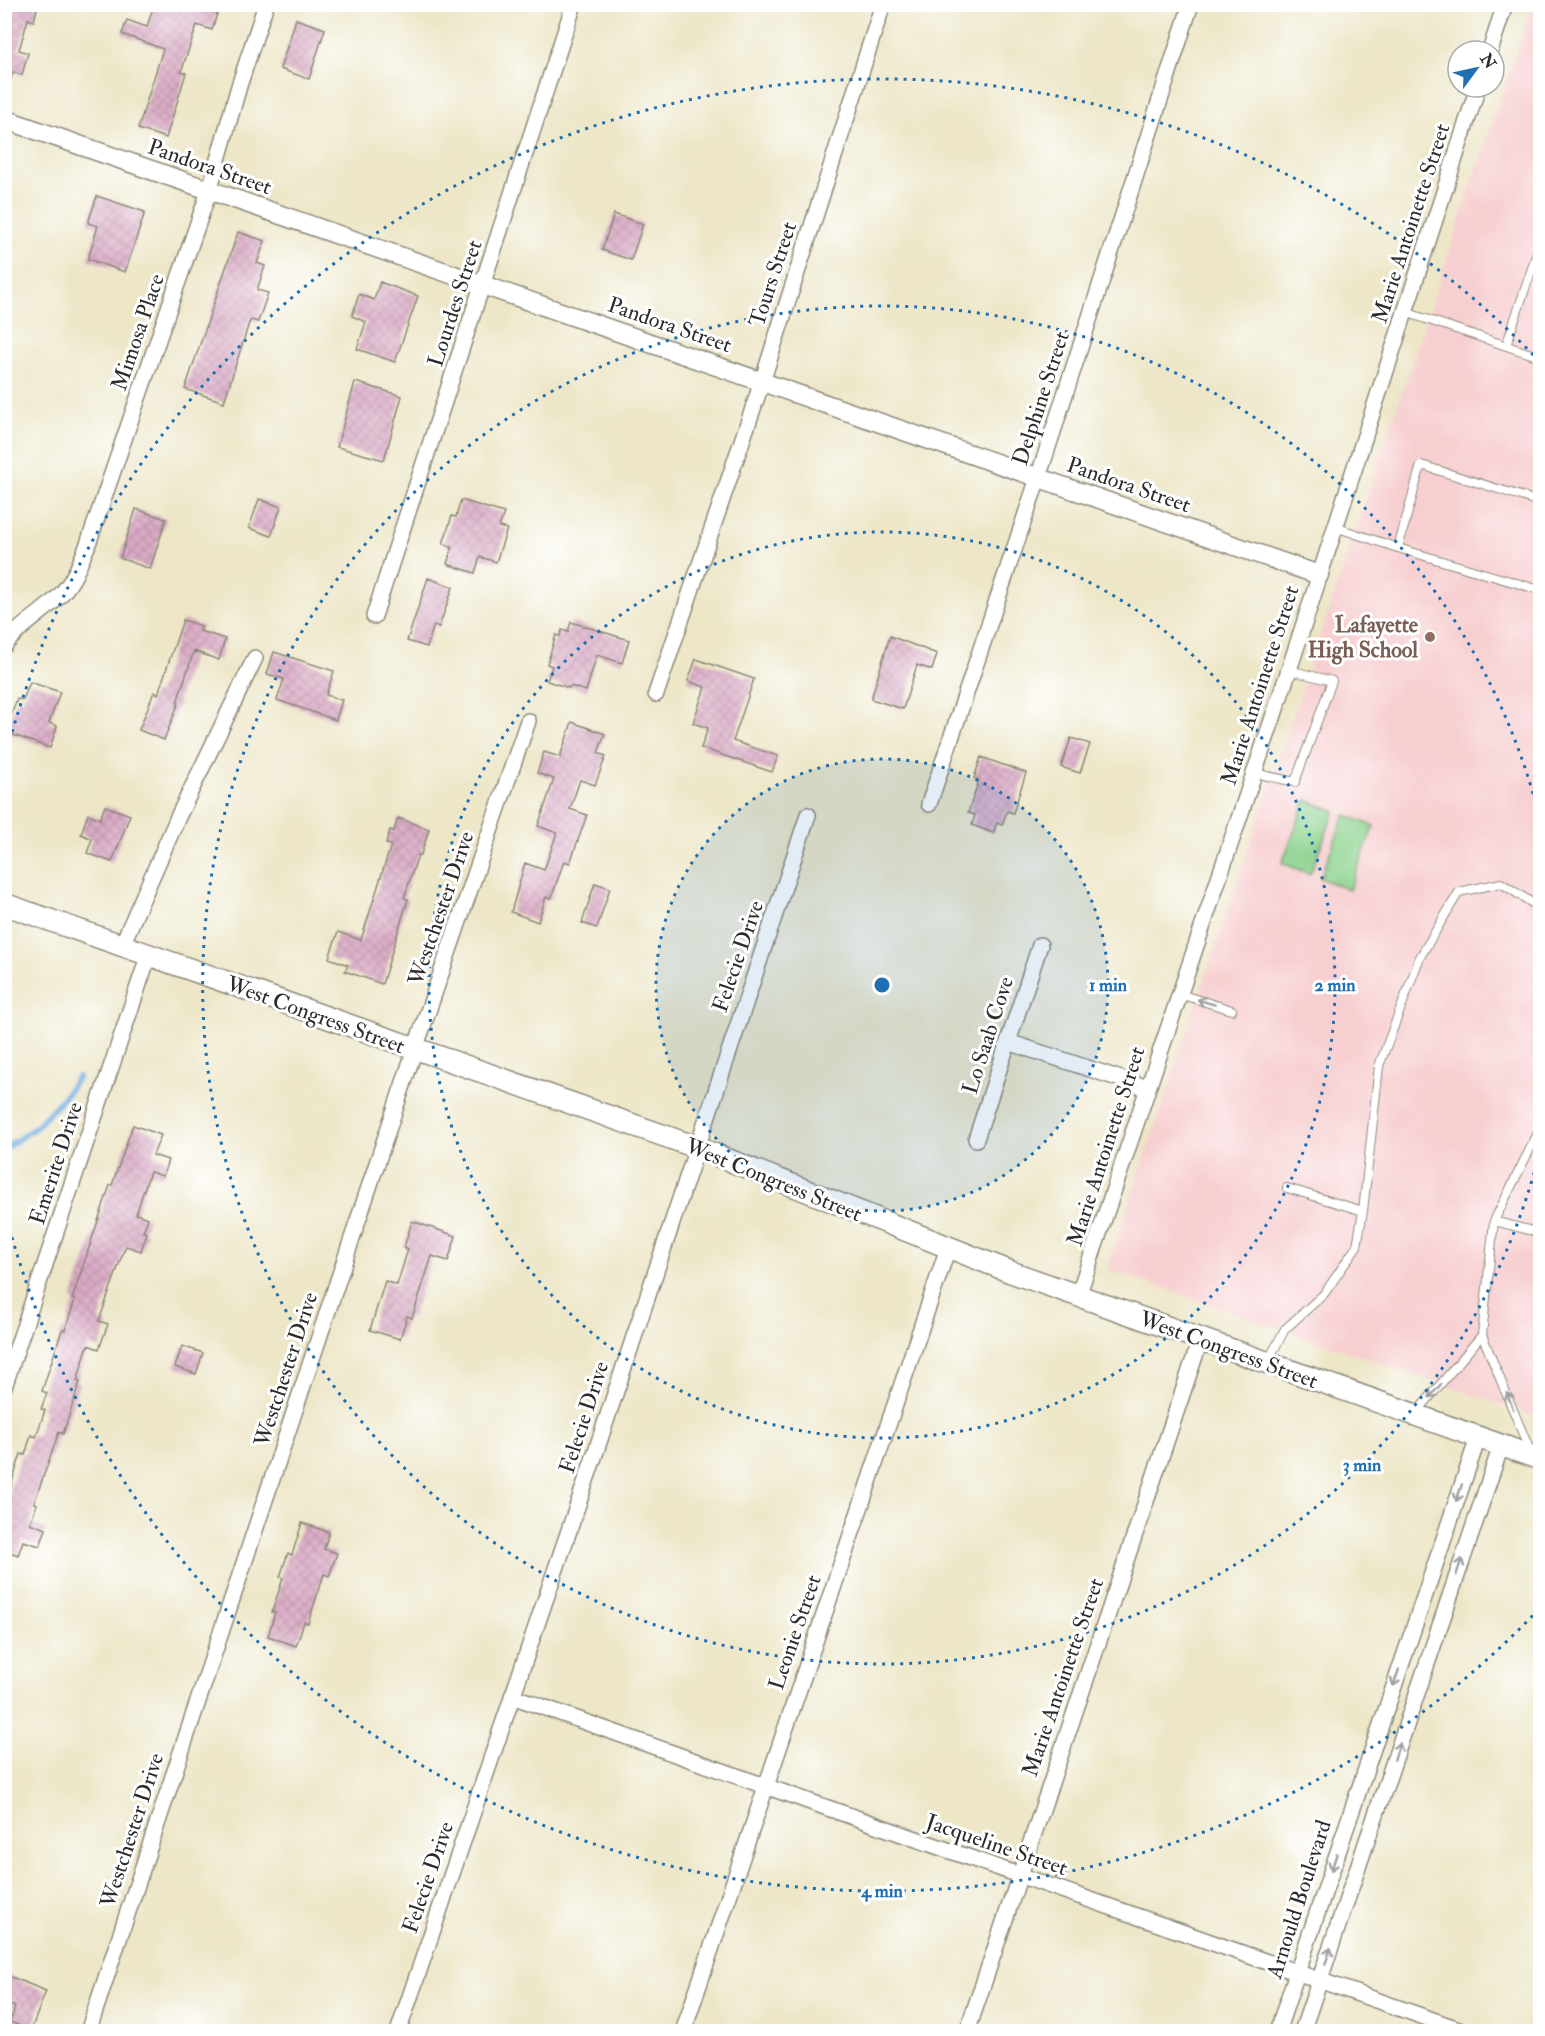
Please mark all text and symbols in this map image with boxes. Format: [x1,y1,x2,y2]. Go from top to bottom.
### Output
north arrow [1446,39,1506,99]
text: N [1475,49,1500,73]
street label: Marie Antoinette Street [1365,120,1456,327]
street label: Pandora Street [144,133,275,201]
street label: Tours Street [743,218,803,330]
street label: Lourdes Street [421,237,489,370]
street label: Mimosa Place [105,270,171,394]
street label: Pandora Street [604,291,735,359]
street label: Delphine Street [1006,328,1077,469]
street label: Pandora Street [1063,451,1194,519]
street label: Marie Antoinette Street [1214,582,1305,789]
place label: Lafayette High School [1308,611,1419,665]
marker: Lafayette High School [1423,630,1437,644]
street label: Westchester Drive [401,828,480,990]
street label: Felecie Drive [706,897,770,1016]
street label: West Congress Street [222,969,409,1060]
street label: Lo Saab Cove [956,973,1020,1098]
text: 1 min [1089,974,1128,997]
text: 2 min [1315,974,1356,997]
centre of rings [872,975,892,995]
one-way arrow [1197,996,1216,1007]
street label: Marie Antoinette Street [1060,1043,1151,1250]
street label: Emerite Drive [23,1098,89,1228]
street label: West Congress Street [680,1131,866,1228]
street label: Westchester Drive [247,1288,324,1451]
street label: West Congress Street [1135,1304,1322,1395]
street label: Felecie Drive [553,1358,615,1477]
one-way arrow [1428,1383,1442,1398]
one-way arrow [1504,1393,1515,1411]
text: 3 min [1343,1454,1382,1477]
one-way arrow [1452,1483,1463,1502]
one-way arrow [1454,1558,1465,1577]
street label: Leonie Street [762,1571,828,1693]
street label: Marie Antoinette Street [1016,1574,1110,1780]
one-way arrow [1390,1668,1401,1687]
one-way arrow [1392,1742,1403,1761]
street label: Westchester Drive [93,1749,170,1912]
street label: Jacqueline Street [921,1807,1071,1882]
street label: Arnould Boulevard [1260,1816,1338,1983]
street label: Felecie Drive [396,1818,460,1937]
one-way arrow [1327,1852,1338,1871]
text: 4 min [860,1880,903,1903]
one-way arrow [1323,1947,1334,1966]

